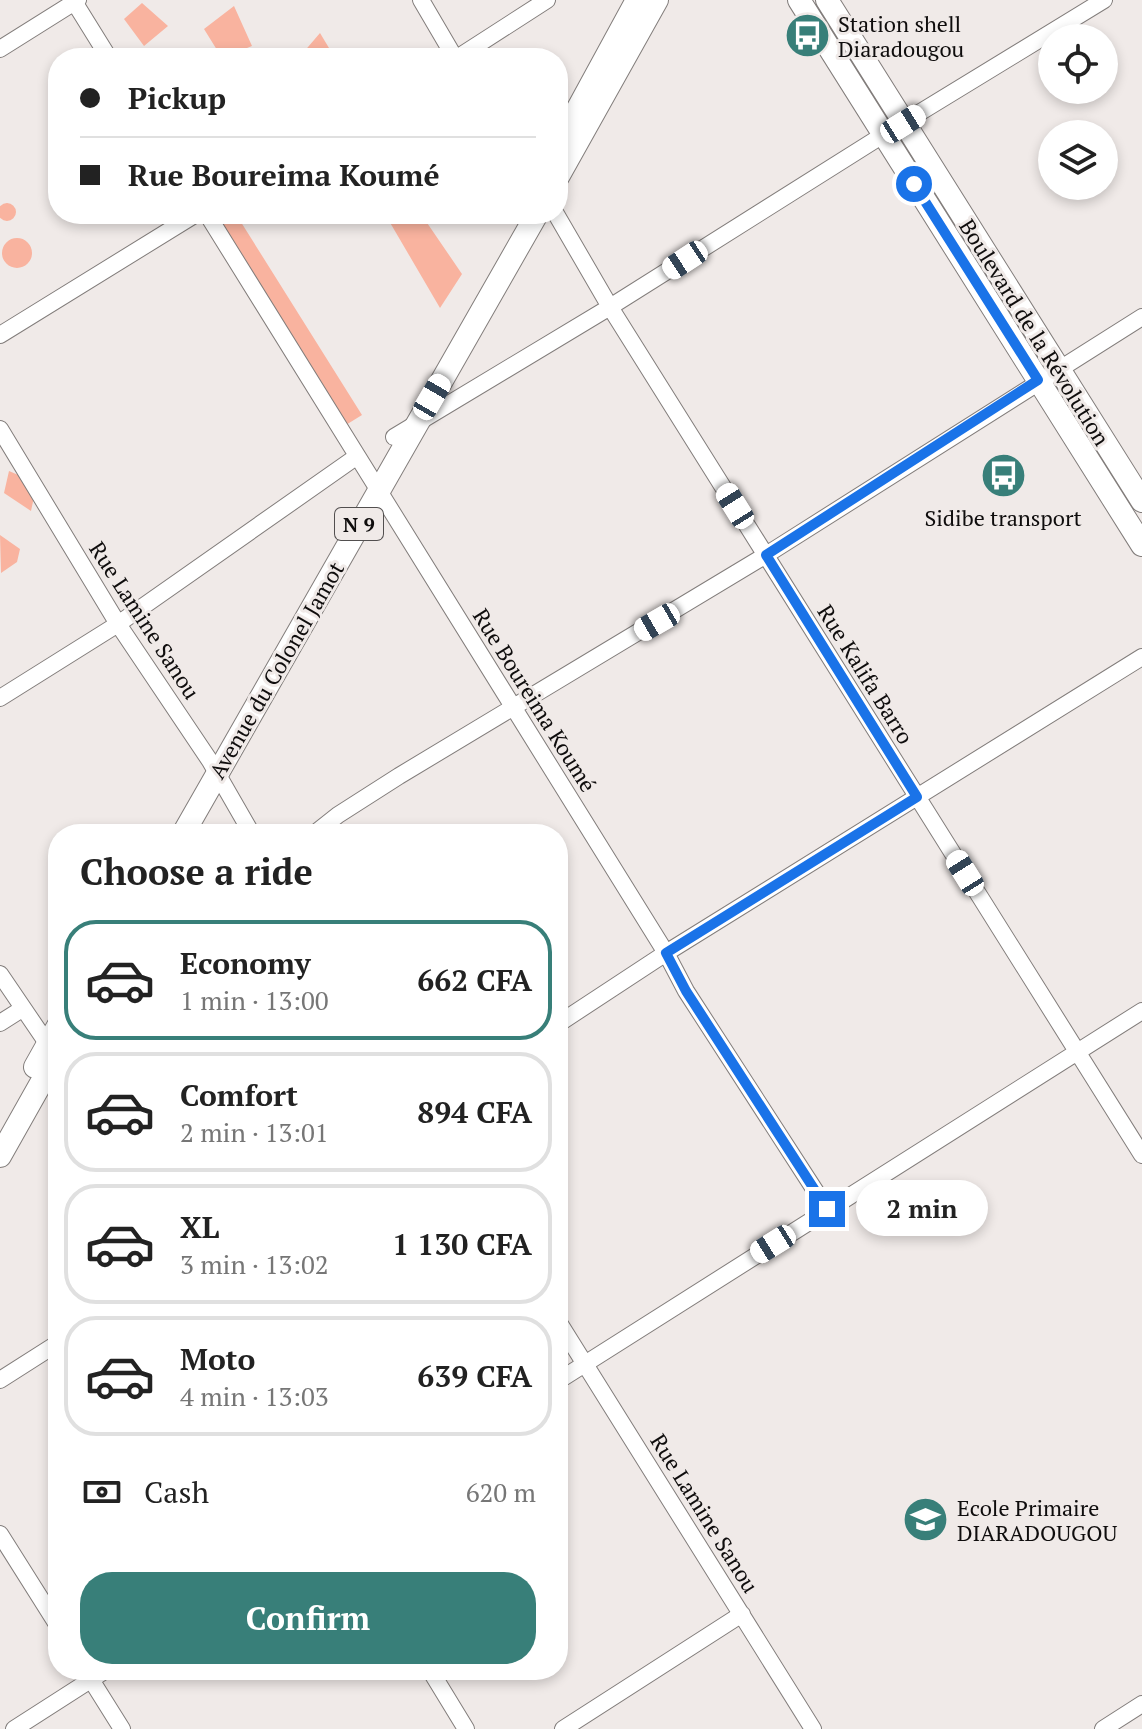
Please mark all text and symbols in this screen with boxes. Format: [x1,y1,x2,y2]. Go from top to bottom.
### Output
place label: Station shell Diaradougou [838,9,965,63]
bus stop icon: Station shell Diaradougou [783,12,831,60]
map controls [1038,24,1118,200]
button: locate [1038,24,1118,104]
text: Pickup [128,78,226,118]
car [876,101,930,147]
button: layers [1038,120,1118,200]
text: Rue Boureima Koumé [128,155,440,195]
route start [896,166,932,202]
street label: Boulevard de la Révolution [953,213,1117,451]
car [658,237,712,283]
car [410,370,454,424]
bus stop icon: Sidibe transport [979,452,1027,500]
car [712,479,758,533]
place label: Sidibe transport [924,503,1082,532]
road number: N 9 [335,508,383,540]
street label: Rue Lamine Sanou [83,536,207,705]
street label: Avenue du Colonel Jamot [202,556,350,784]
street label: Rue Kalifa Barro [811,599,921,749]
car [630,600,684,644]
street label: Rue Boureima Koumé [467,603,603,797]
car [942,846,988,900]
text: Choose a ride [80,848,313,895]
text: Economy [180,943,311,983]
icon: car [84,944,156,1016]
text: 662 CFA [417,960,532,1000]
text: 1 min · 13:00 [180,983,329,1017]
text: Comfort [180,1075,298,1115]
icon: car [84,1076,156,1148]
text: 894 CFA [417,1092,532,1132]
text: 2 min · 13:01 [180,1115,329,1149]
callout: 2 min [855,1181,987,1237]
route end [809,1191,845,1227]
text: 2 min [886,1191,958,1225]
text: XL [180,1207,219,1247]
icon: car [84,1208,156,1280]
car [746,1221,800,1267]
text: 1 130 CFA [392,1224,532,1264]
text: 3 min · 13:02 [180,1247,329,1281]
text: Moto [180,1339,255,1379]
icon: car [84,1340,156,1412]
text: 639 CFA [417,1356,532,1396]
text: 4 min · 13:03 [180,1379,329,1413]
street label: Rue Lamine Sanou [644,1428,766,1598]
icon: cash [80,1470,124,1514]
text: Cash [144,1472,209,1512]
text: 620 m [466,1475,536,1509]
place label: Ecole Primaire DIARADOUGOU [957,1493,1117,1547]
school or university icon: Ecole Primaire DIARADOUGOU [902,1496,950,1544]
button: Confirm [80,1572,536,1664]

